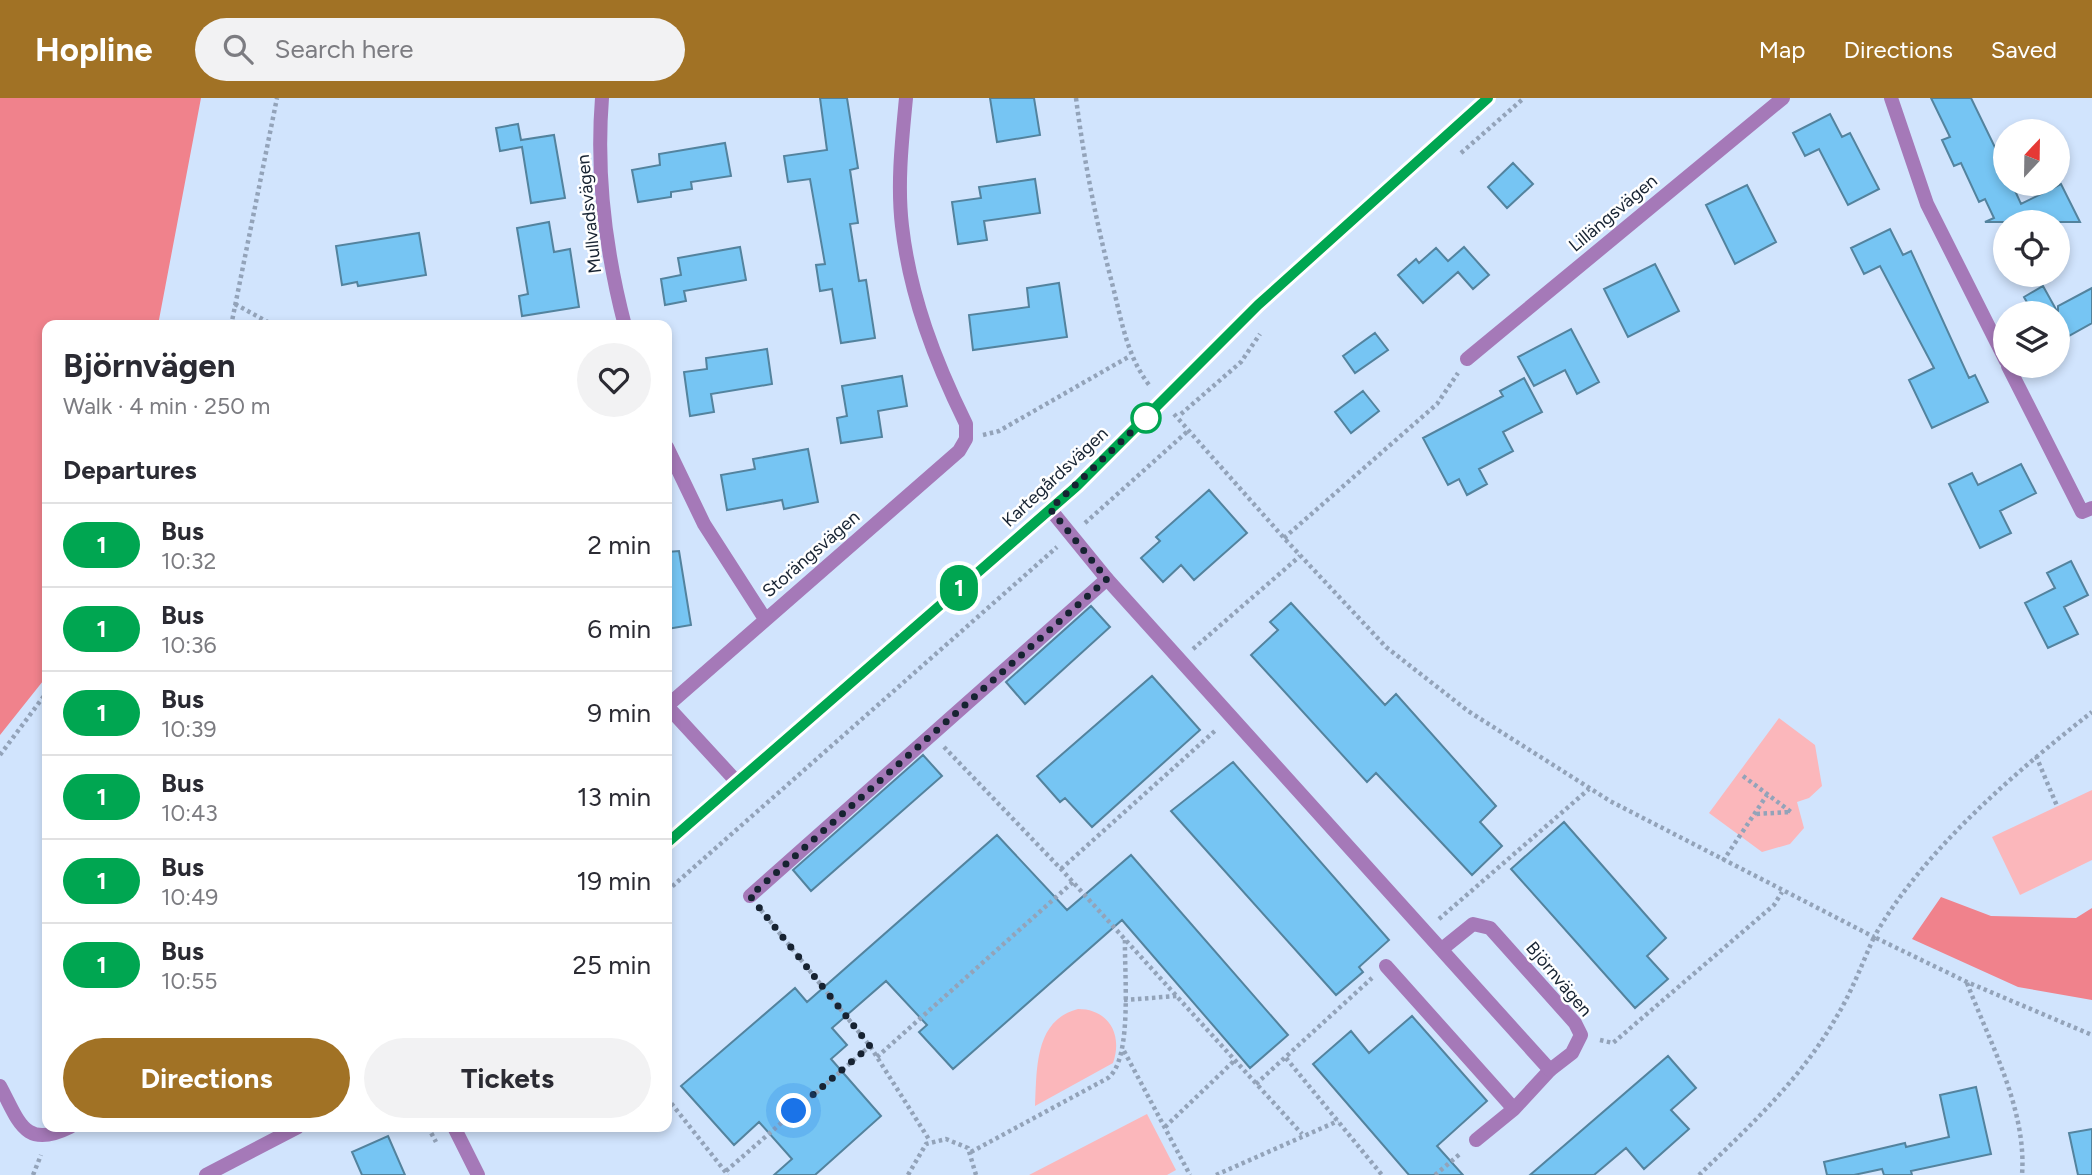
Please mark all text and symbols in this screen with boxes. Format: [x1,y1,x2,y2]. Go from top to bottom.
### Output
search box [195,18,685,81]
text: Hopline [35,30,153,69]
icon: search [219,30,257,68]
text: Search here [275,33,413,65]
text: Map [1759,35,1805,64]
text: Directions [1843,35,1953,64]
text: Saved [1991,35,2057,64]
north arrow [1993,119,2070,196]
map controls [1993,119,2070,378]
street label: Mullvadsvägen [572,153,606,275]
street label: Lillängsvägen [1564,170,1662,256]
button: locate [1993,210,2070,287]
button: layers [1993,301,2070,378]
button: heart [577,343,651,417]
text: Björnvägen [63,346,235,385]
text: Walk · 4 min · 250 m [63,392,270,420]
unlabelled marker [1131,403,1161,433]
street label: Kartegårdsvägen [998,422,1112,532]
text: Departures [63,454,197,486]
street label: Storängsvägen [758,506,864,602]
text: Bus [161,515,204,547]
text: 2 min [587,529,651,561]
text: 1 [96,530,107,559]
text: 10:32 [161,547,216,575]
line badge: 1 [936,565,982,611]
text: 1 [954,573,964,602]
text: Bus [161,599,204,631]
text: 6 min [587,613,651,645]
text: 1 [96,614,107,643]
text: 10:36 [161,631,217,659]
text: Bus [161,683,204,715]
text: 9 min [587,697,651,729]
text: 1 [96,698,107,727]
text: 10:39 [161,715,217,743]
text: Bus [161,767,204,799]
text: 13 min [577,781,651,813]
text: 1 [96,782,107,811]
text: 10:43 [161,799,218,827]
text: Bus [161,851,204,883]
text: 19 min [576,865,651,897]
text: 1 [96,866,107,895]
text: 10:49 [161,883,218,911]
text: Bus [161,935,204,967]
street label: Björnvägen [1521,937,1597,1021]
text: 25 min [572,949,651,981]
text: 1 [96,950,107,979]
text: 10:55 [161,967,218,995]
button: Directions [63,1038,350,1118]
button: Tickets [364,1038,651,1118]
your location [776,1093,811,1128]

